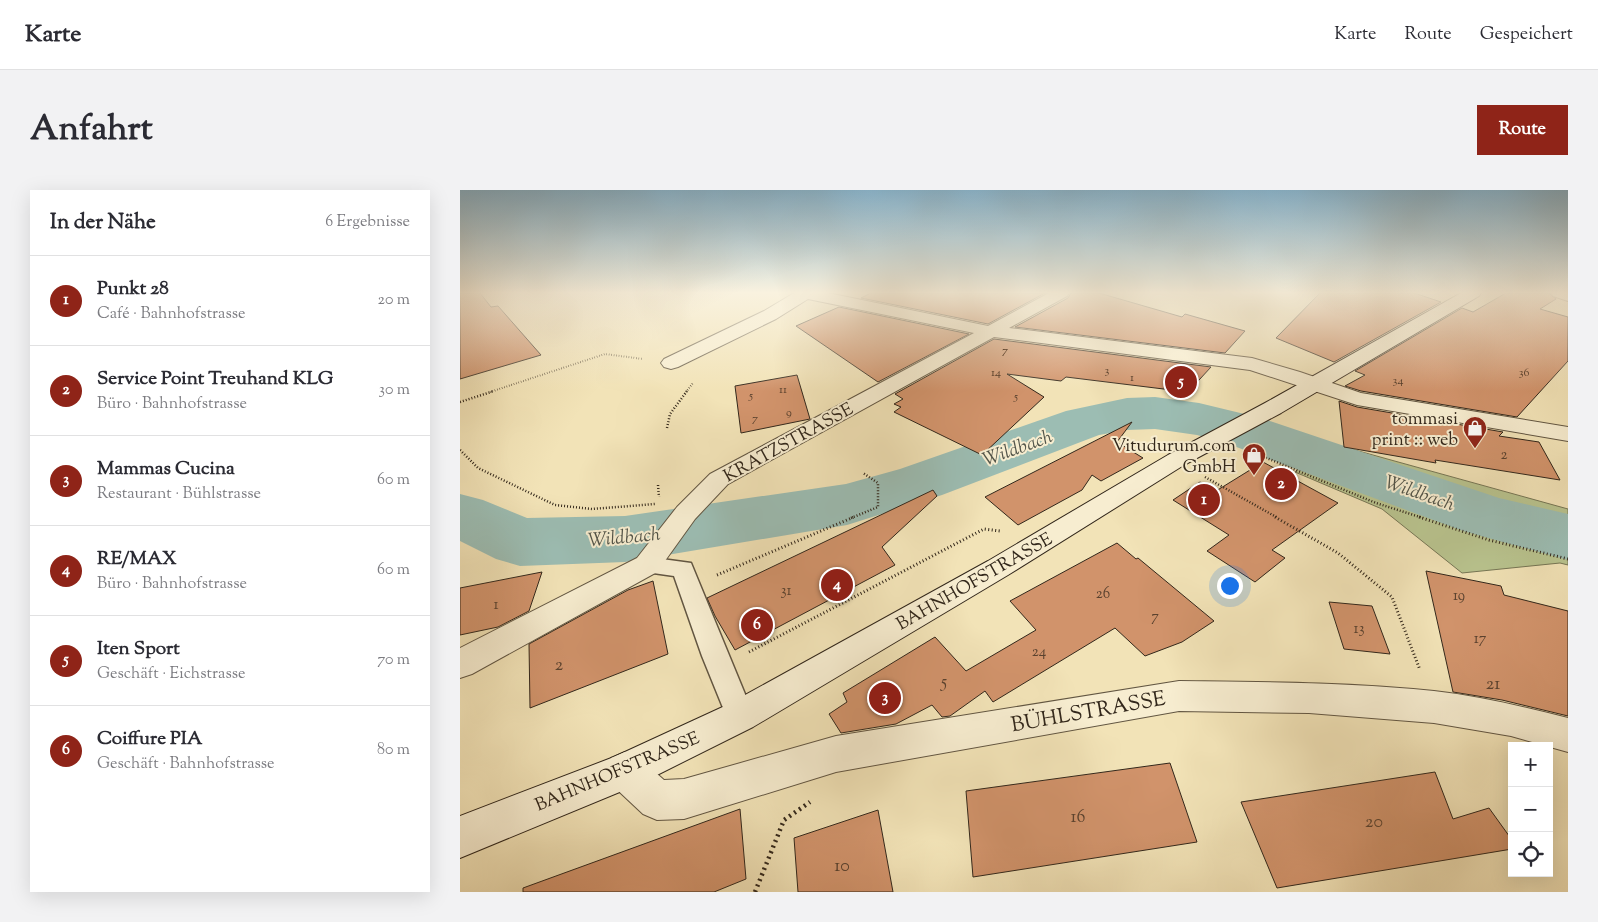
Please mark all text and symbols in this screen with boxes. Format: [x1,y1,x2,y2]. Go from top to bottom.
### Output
text: Karte [25,18,82,52]
text: Karte [1334,22,1377,48]
text: Route [1405,22,1452,48]
text: Gespeichert [1480,22,1573,48]
text: Anfahrt [30,105,153,156]
button: Route [1477,105,1568,155]
text: In der Nähe [50,208,156,238]
text: 6 Ergebnisse [325,211,410,234]
text: Punkt 28 [97,276,169,303]
text: 1 [63,289,69,312]
text: 20 m [377,289,410,312]
text: Café · Bahnhofstrasse [97,303,246,326]
house number: 7 [1002,342,1008,360]
house number: 3 [1105,362,1110,380]
pin: 5 [1165,363,1197,401]
house number: 14 [991,364,1001,382]
house number: 36 [1519,364,1529,382]
text: Service Point Treuhand KLG [97,366,333,393]
house number: 1 [1130,369,1134,387]
house number: 34 [1393,372,1403,390]
text: 2 [62,379,70,402]
text: 30 m [379,379,410,402]
house number: 11 [779,381,787,399]
house number: 5 [748,387,753,405]
house number: 5 [1013,388,1018,406]
text: Büro · Bahnhofstrasse [97,393,247,416]
street label: KRATZSTRASSE [719,397,859,490]
house number: 9 [786,404,792,422]
place label: tommasi print :: web [1372,407,1458,454]
house number: 7 [752,410,758,428]
shop icon: tommasi print :: web [1462,415,1488,449]
water label: Wildbach [979,424,1057,474]
place label: Vitudurum.com GmbH [1112,434,1236,481]
shop icon: Vitudurum.com GmbH [1241,442,1267,476]
house number: 2 [1500,445,1508,466]
text: Mammas Cucina [97,456,235,483]
pin: 2 [1265,465,1297,503]
text: 3 [63,469,69,492]
text: 60 m [377,469,410,492]
water label: Wildbach [1381,470,1459,519]
pin: 1 [1188,481,1220,519]
text: Restaurant · Bühlstrasse [97,483,261,506]
water label: Wildbach [587,522,662,555]
street label: BAHNHOFSTRASSE [892,527,1058,638]
text: RE/MAX [97,546,177,573]
text: 4 [62,559,70,582]
text: 60 m [377,559,410,582]
pin: 4 [821,566,853,604]
text: Büro · Bahnhofstrasse [97,573,247,596]
your location [1217,573,1243,599]
house number: 31 [780,581,792,602]
house number: 26 [1096,584,1110,605]
house number: 19 [1453,586,1465,607]
house number: 1 [493,595,499,616]
pin: 6 [741,606,773,644]
house number: 7 [1151,607,1159,628]
house number: 13 [1353,619,1365,640]
house number: 17 [1474,629,1487,650]
text: Iten Sport [97,636,180,663]
house number: 24 [1032,642,1047,663]
text: 5 [63,649,69,672]
text: 70 m [377,649,410,672]
house number: 2 [555,653,564,679]
text: Geschäft · Eichstrasse [97,663,245,686]
house number: 5 [940,670,947,696]
house number: 21 [1486,672,1500,698]
pin: 3 [869,679,901,717]
street label: BÜHLSTRASSE [1009,685,1168,741]
text: Coiffure PIA [97,726,202,753]
street label: BAHNHOFSTRASSE [531,726,704,819]
text: 6 [62,739,70,762]
text: 80 m [377,739,410,762]
map controls [1508,742,1553,877]
button: + [1508,742,1553,787]
text: Geschäft · Bahnhofstrasse [97,753,275,776]
button: − [1508,787,1553,832]
house number: 16 [1070,805,1086,831]
house number: 20 [1365,810,1383,836]
button: locate [1508,832,1553,877]
house number: 10 [834,854,850,880]

